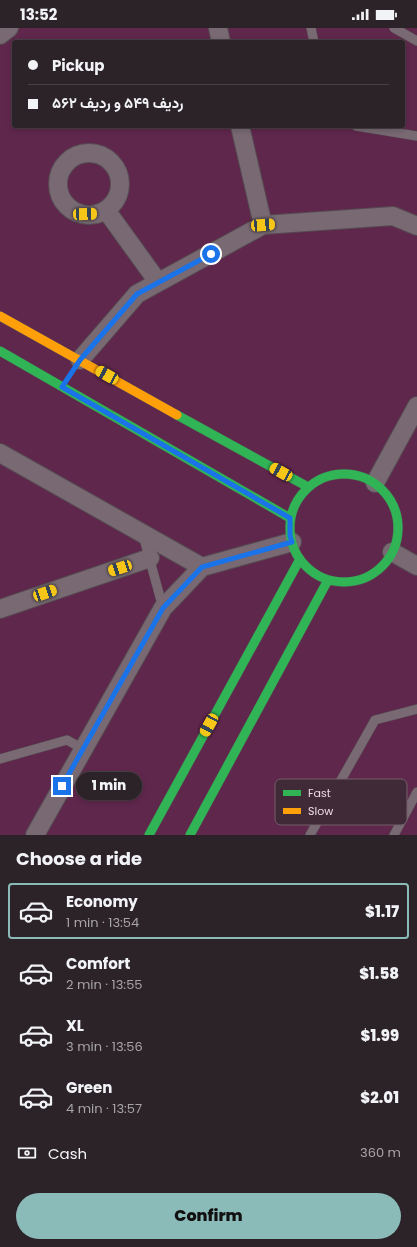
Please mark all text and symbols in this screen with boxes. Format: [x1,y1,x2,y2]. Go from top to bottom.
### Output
text: 13:52 [20,4,57,25]
text: Pickup [52,55,104,76]
text: ردیف ۵۴۹ و ردیف ۵۶۲ [52,92,183,113]
car [73,208,97,220]
car [251,218,275,232]
route start [202,245,220,263]
car [94,364,120,386]
car [268,461,294,483]
car [107,559,133,577]
car [32,583,58,603]
car [198,712,220,738]
callout: 1 min [76,772,142,800]
text: 1 min [92,776,126,795]
route end [53,777,71,795]
legend [275,779,407,825]
text: Fast [308,785,331,801]
text: Slow [308,803,333,819]
text: Choose a ride [16,846,142,871]
text: Economy [66,891,138,912]
icon: car [18,893,54,929]
text: $1.17 [365,901,399,922]
text: 1 min · 13:54 [66,913,139,932]
text: Comfort [66,953,130,974]
icon: car [18,955,54,991]
text: $1.58 [359,963,399,984]
text: 2 min · 13:55 [66,975,142,994]
text: XL [66,1015,84,1036]
icon: car [18,1017,54,1053]
text: $1.99 [361,1025,399,1046]
text: 3 min · 13:56 [66,1037,143,1056]
text: Green [66,1077,112,1098]
icon: car [18,1079,54,1115]
text: $2.01 [360,1087,399,1108]
text: 4 min · 13:57 [66,1099,142,1118]
icon: cash [16,1142,38,1164]
text: Cash [48,1143,87,1164]
text: 360 m [360,1143,401,1162]
button: Confirm [16,1193,401,1239]

